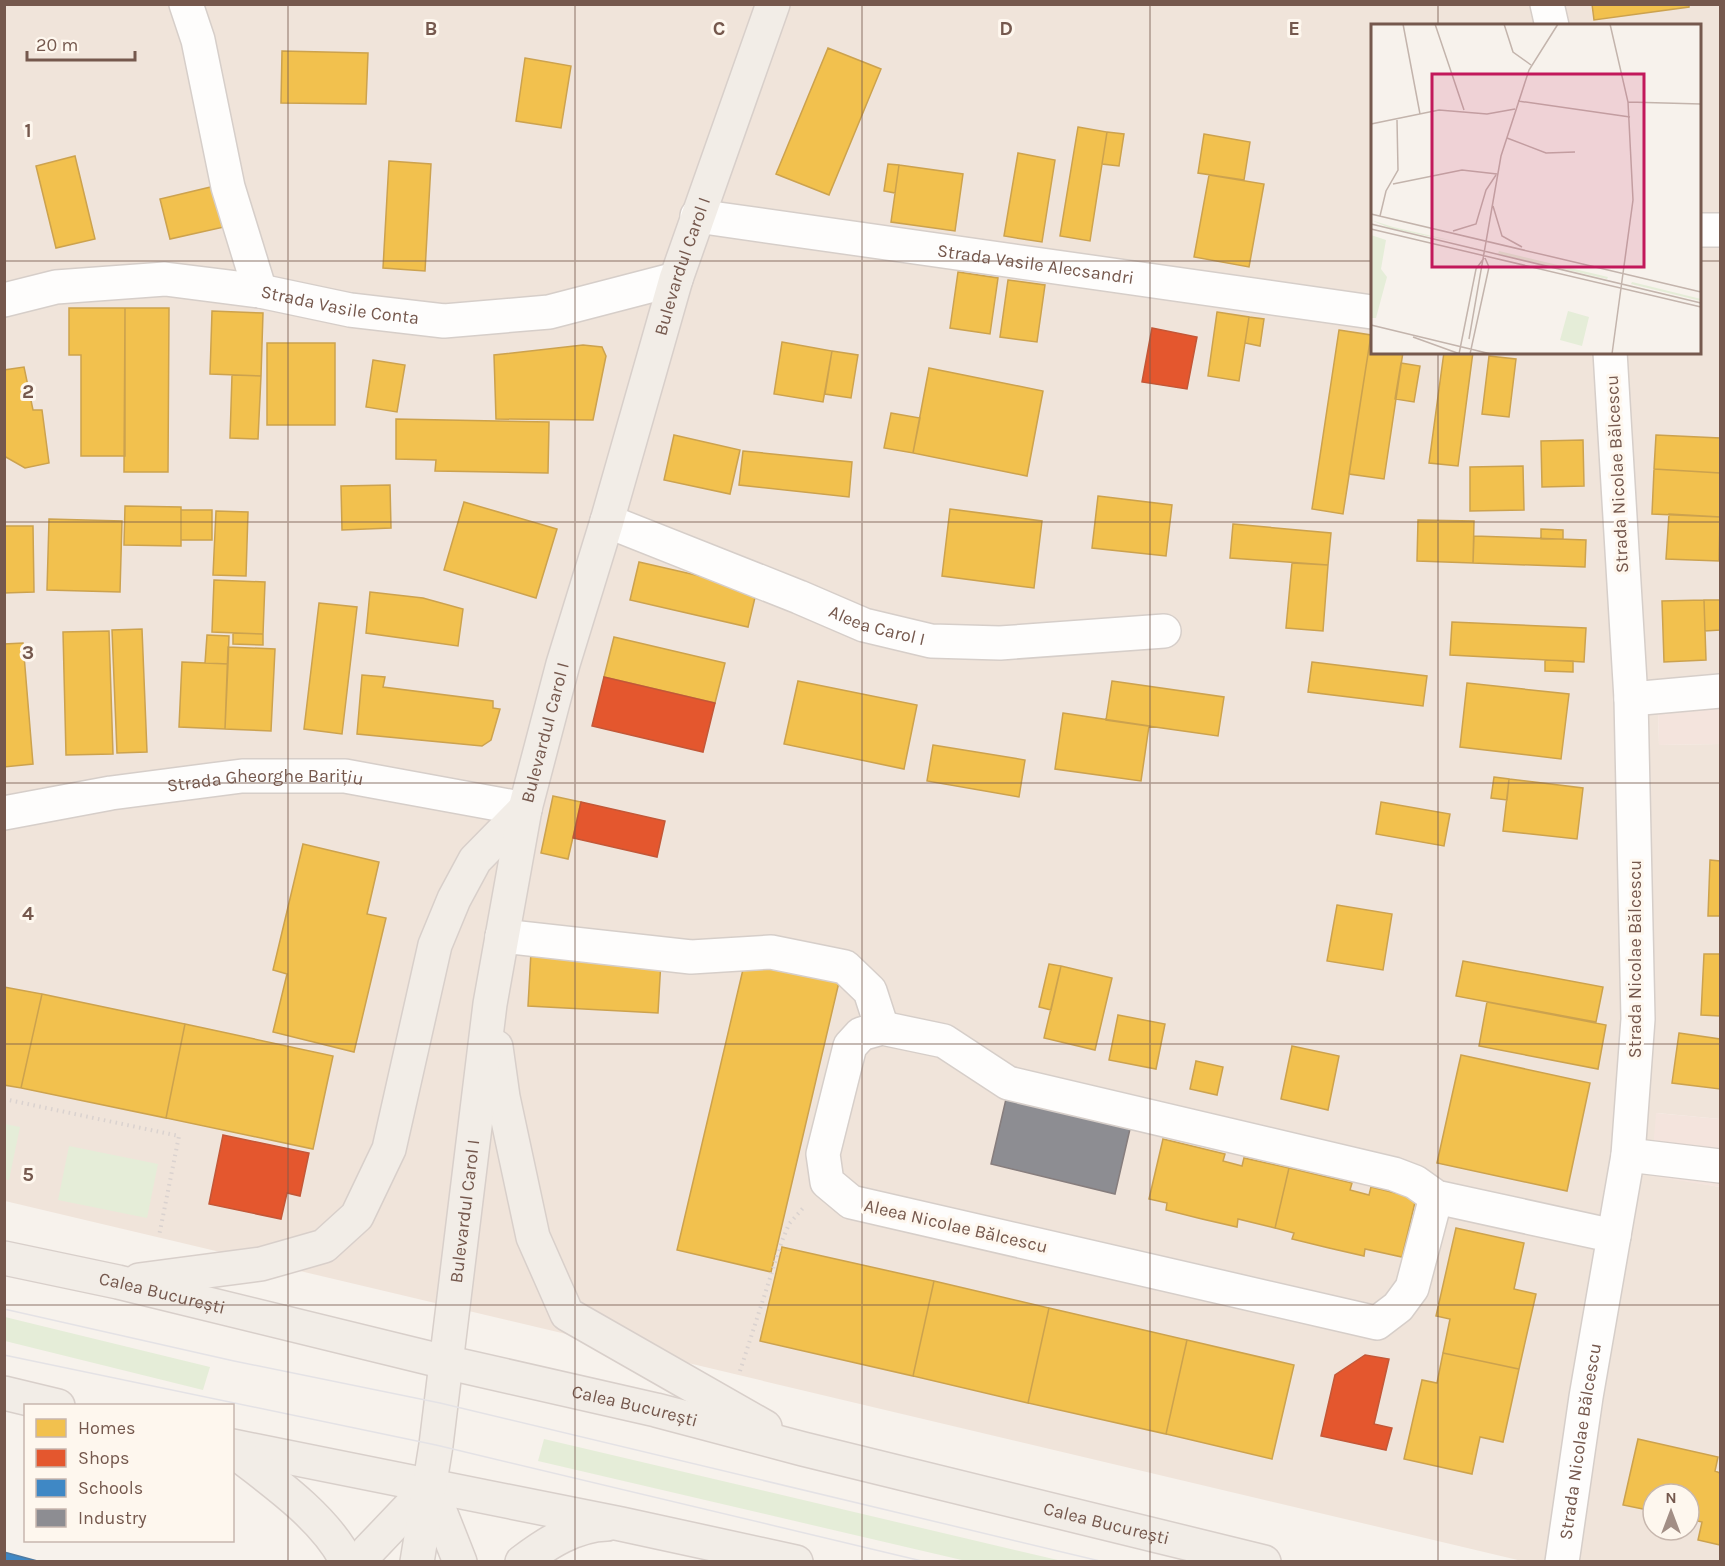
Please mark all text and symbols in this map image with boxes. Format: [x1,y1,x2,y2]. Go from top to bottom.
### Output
text: B [425,17,437,40]
text: C [713,17,725,40]
text: D [999,17,1013,40]
text: E [1288,17,1300,40]
scale bar [27,24,135,62]
inset map [1371,24,1701,354]
text: 20 m [36,34,78,56]
text: 1 [24,119,32,142]
street label: Bulevardul Carol I [649,194,715,338]
street label: Strada Vasile Alecsandri [936,239,1135,289]
street label: Strada Vasile Conta [259,280,420,329]
street label: Strada Nicolae Bălcescu [1601,374,1633,574]
text: 2 [22,380,34,403]
street label: Aleea Carol I [826,600,927,650]
text: 3 [22,641,34,664]
street label: Bulevardul Carol I [516,660,574,805]
street label: Strada Gheorghe Barițiu [166,765,365,797]
street label: Strada Nicolae Bălcescu [1624,860,1646,1058]
text: 4 [22,902,34,925]
street label: Bulevardul Carol I [445,1138,484,1284]
text: 5 [22,1163,34,1186]
street label: Aleea Nicolae Bălcescu [862,1194,1050,1258]
street label: Calea București [97,1267,228,1319]
street label: Strada Nicolae Bălcescu [1554,1341,1606,1541]
street label: Calea București [570,1380,700,1432]
legend [24,1404,234,1542]
text: Homes [78,1417,135,1439]
text: Shops [78,1447,130,1469]
text: Schools [78,1477,143,1499]
north arrow [1641,1482,1701,1542]
text: N [1665,1488,1677,1507]
street label: Calea București [1041,1497,1172,1549]
text: Industry [78,1507,147,1529]

